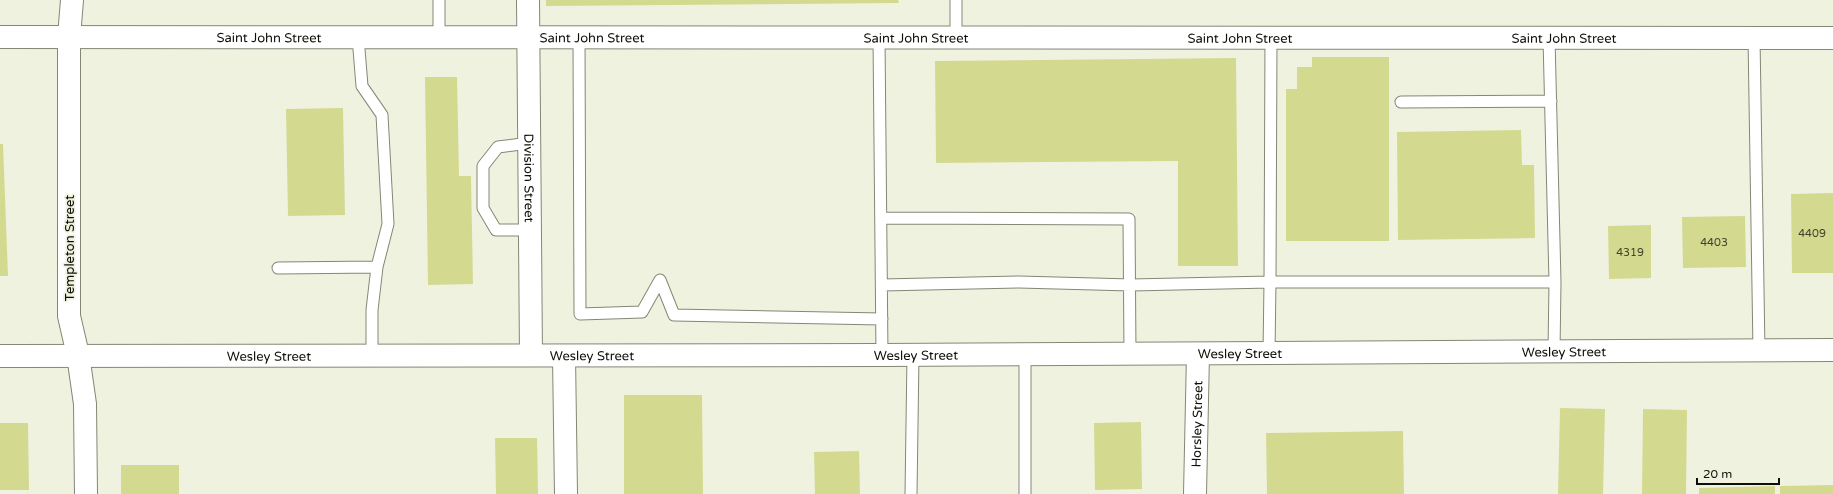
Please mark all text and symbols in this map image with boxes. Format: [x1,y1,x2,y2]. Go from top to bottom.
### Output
street label: Saint John Street [216,30,322,46]
street label: Saint John Street [539,30,645,46]
street label: Saint John Street [863,30,969,47]
street label: Saint John Street [1187,31,1293,47]
street label: Saint John Street [1511,31,1617,47]
street label: Division Street [520,133,537,223]
street label: Templeton Street [62,195,78,301]
house number: 4409 [1798,227,1826,240]
house number: 4403 [1700,236,1728,249]
house number: 4319 [1616,246,1644,259]
street label: Wesley Street [1522,344,1606,361]
street label: Wesley Street [1198,346,1282,362]
street label: Wesley Street [550,348,634,364]
street label: Wesley Street [874,348,958,364]
street label: Wesley Street [227,349,311,365]
street label: Horsley Street [1189,380,1206,468]
scale bar [1697,460,1779,486]
text: 20 m [1703,467,1732,481]

